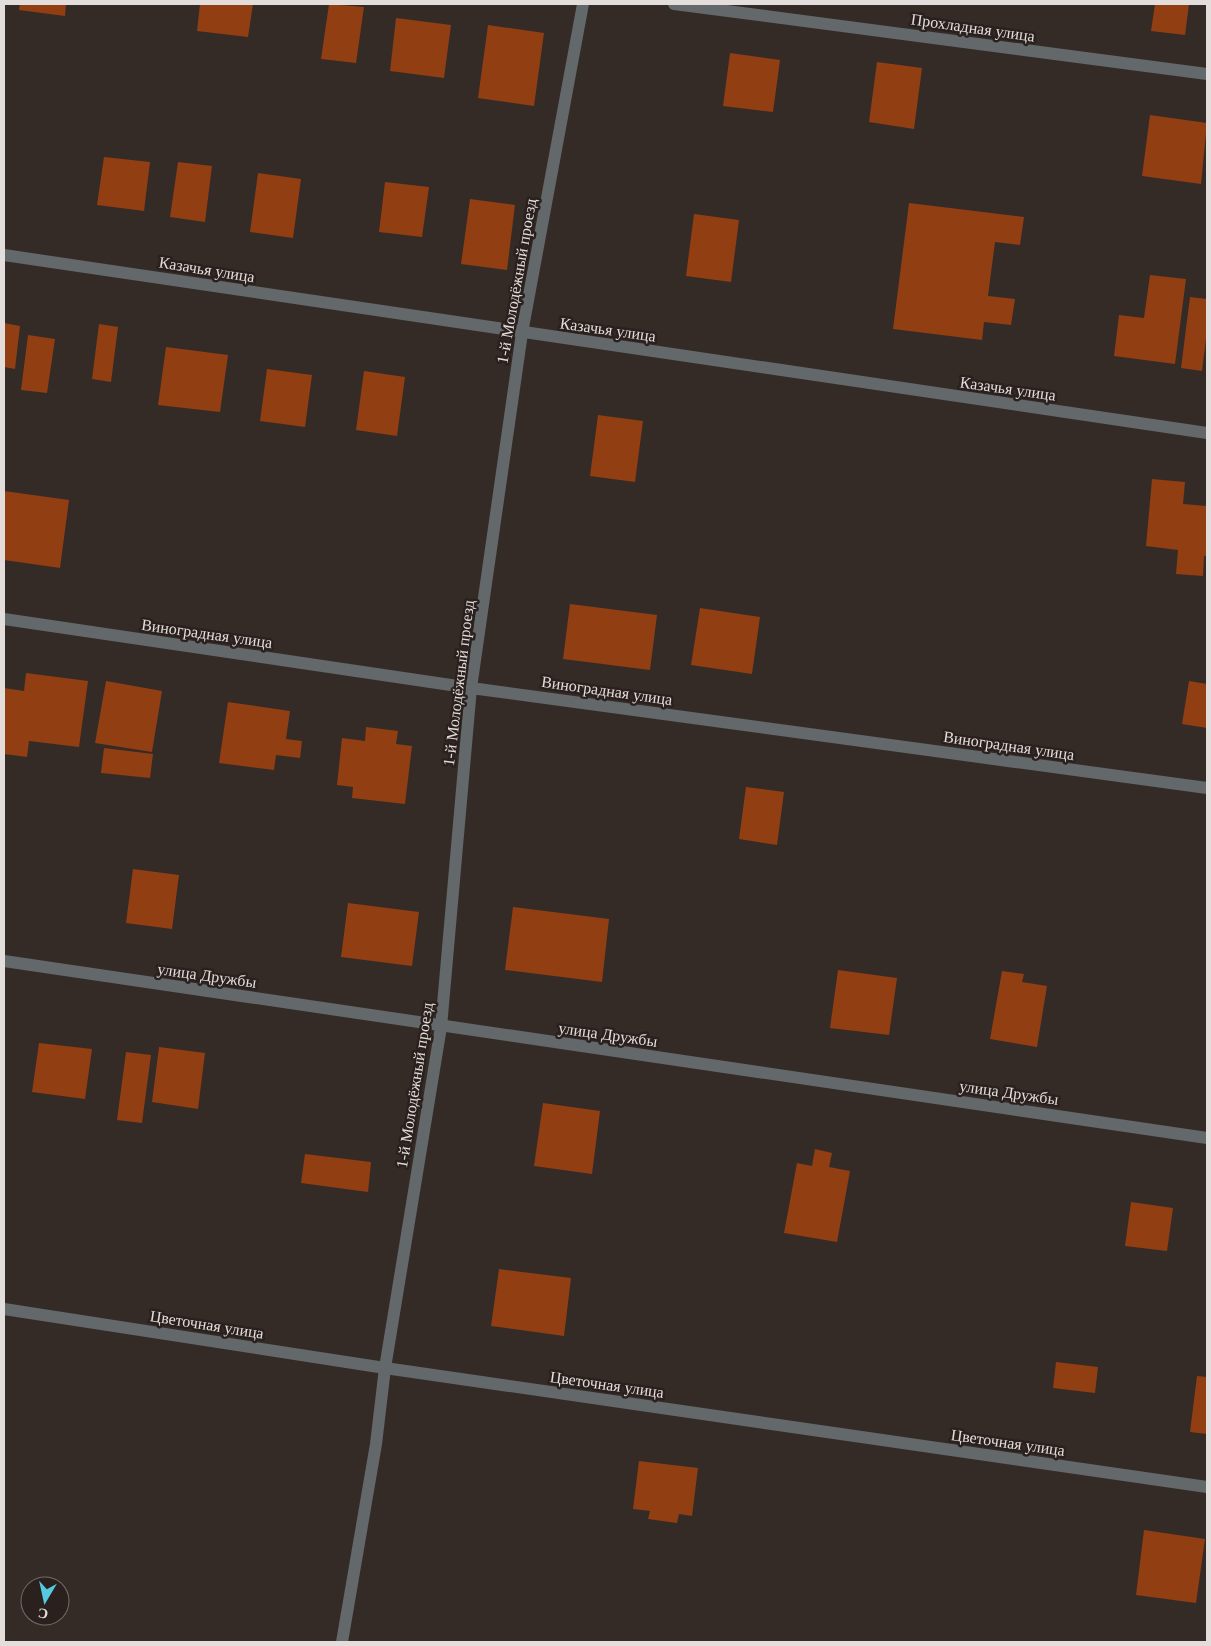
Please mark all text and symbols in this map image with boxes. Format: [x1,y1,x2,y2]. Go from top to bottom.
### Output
street label: Прохладная улица [910,10,1036,46]
street label: 1-й Молодёжный проезд [494,197,540,365]
street label: Казачья улица [158,254,256,286]
street label: Казачья улица [559,314,657,346]
street label: Казачья улица [959,373,1057,405]
street label: 1-й Молодёжный проезд [440,599,478,767]
street label: Виноградная улица [140,616,274,652]
street label: Виноградная улица [540,673,674,709]
street label: Виноградная улица [942,728,1076,764]
street label: улица Дружбы [156,960,258,992]
street label: 1-й Молодёжный проезд [393,1001,437,1169]
street label: улица Дружбы [557,1019,659,1051]
street label: улица Дружбы [958,1077,1060,1109]
street label: Цветочная улица [149,1307,265,1343]
street label: Цветочная улица [549,1368,665,1402]
street label: Цветочная улица [950,1426,1066,1460]
north arrow [20,1576,70,1626]
text: С [37,1605,49,1622]

